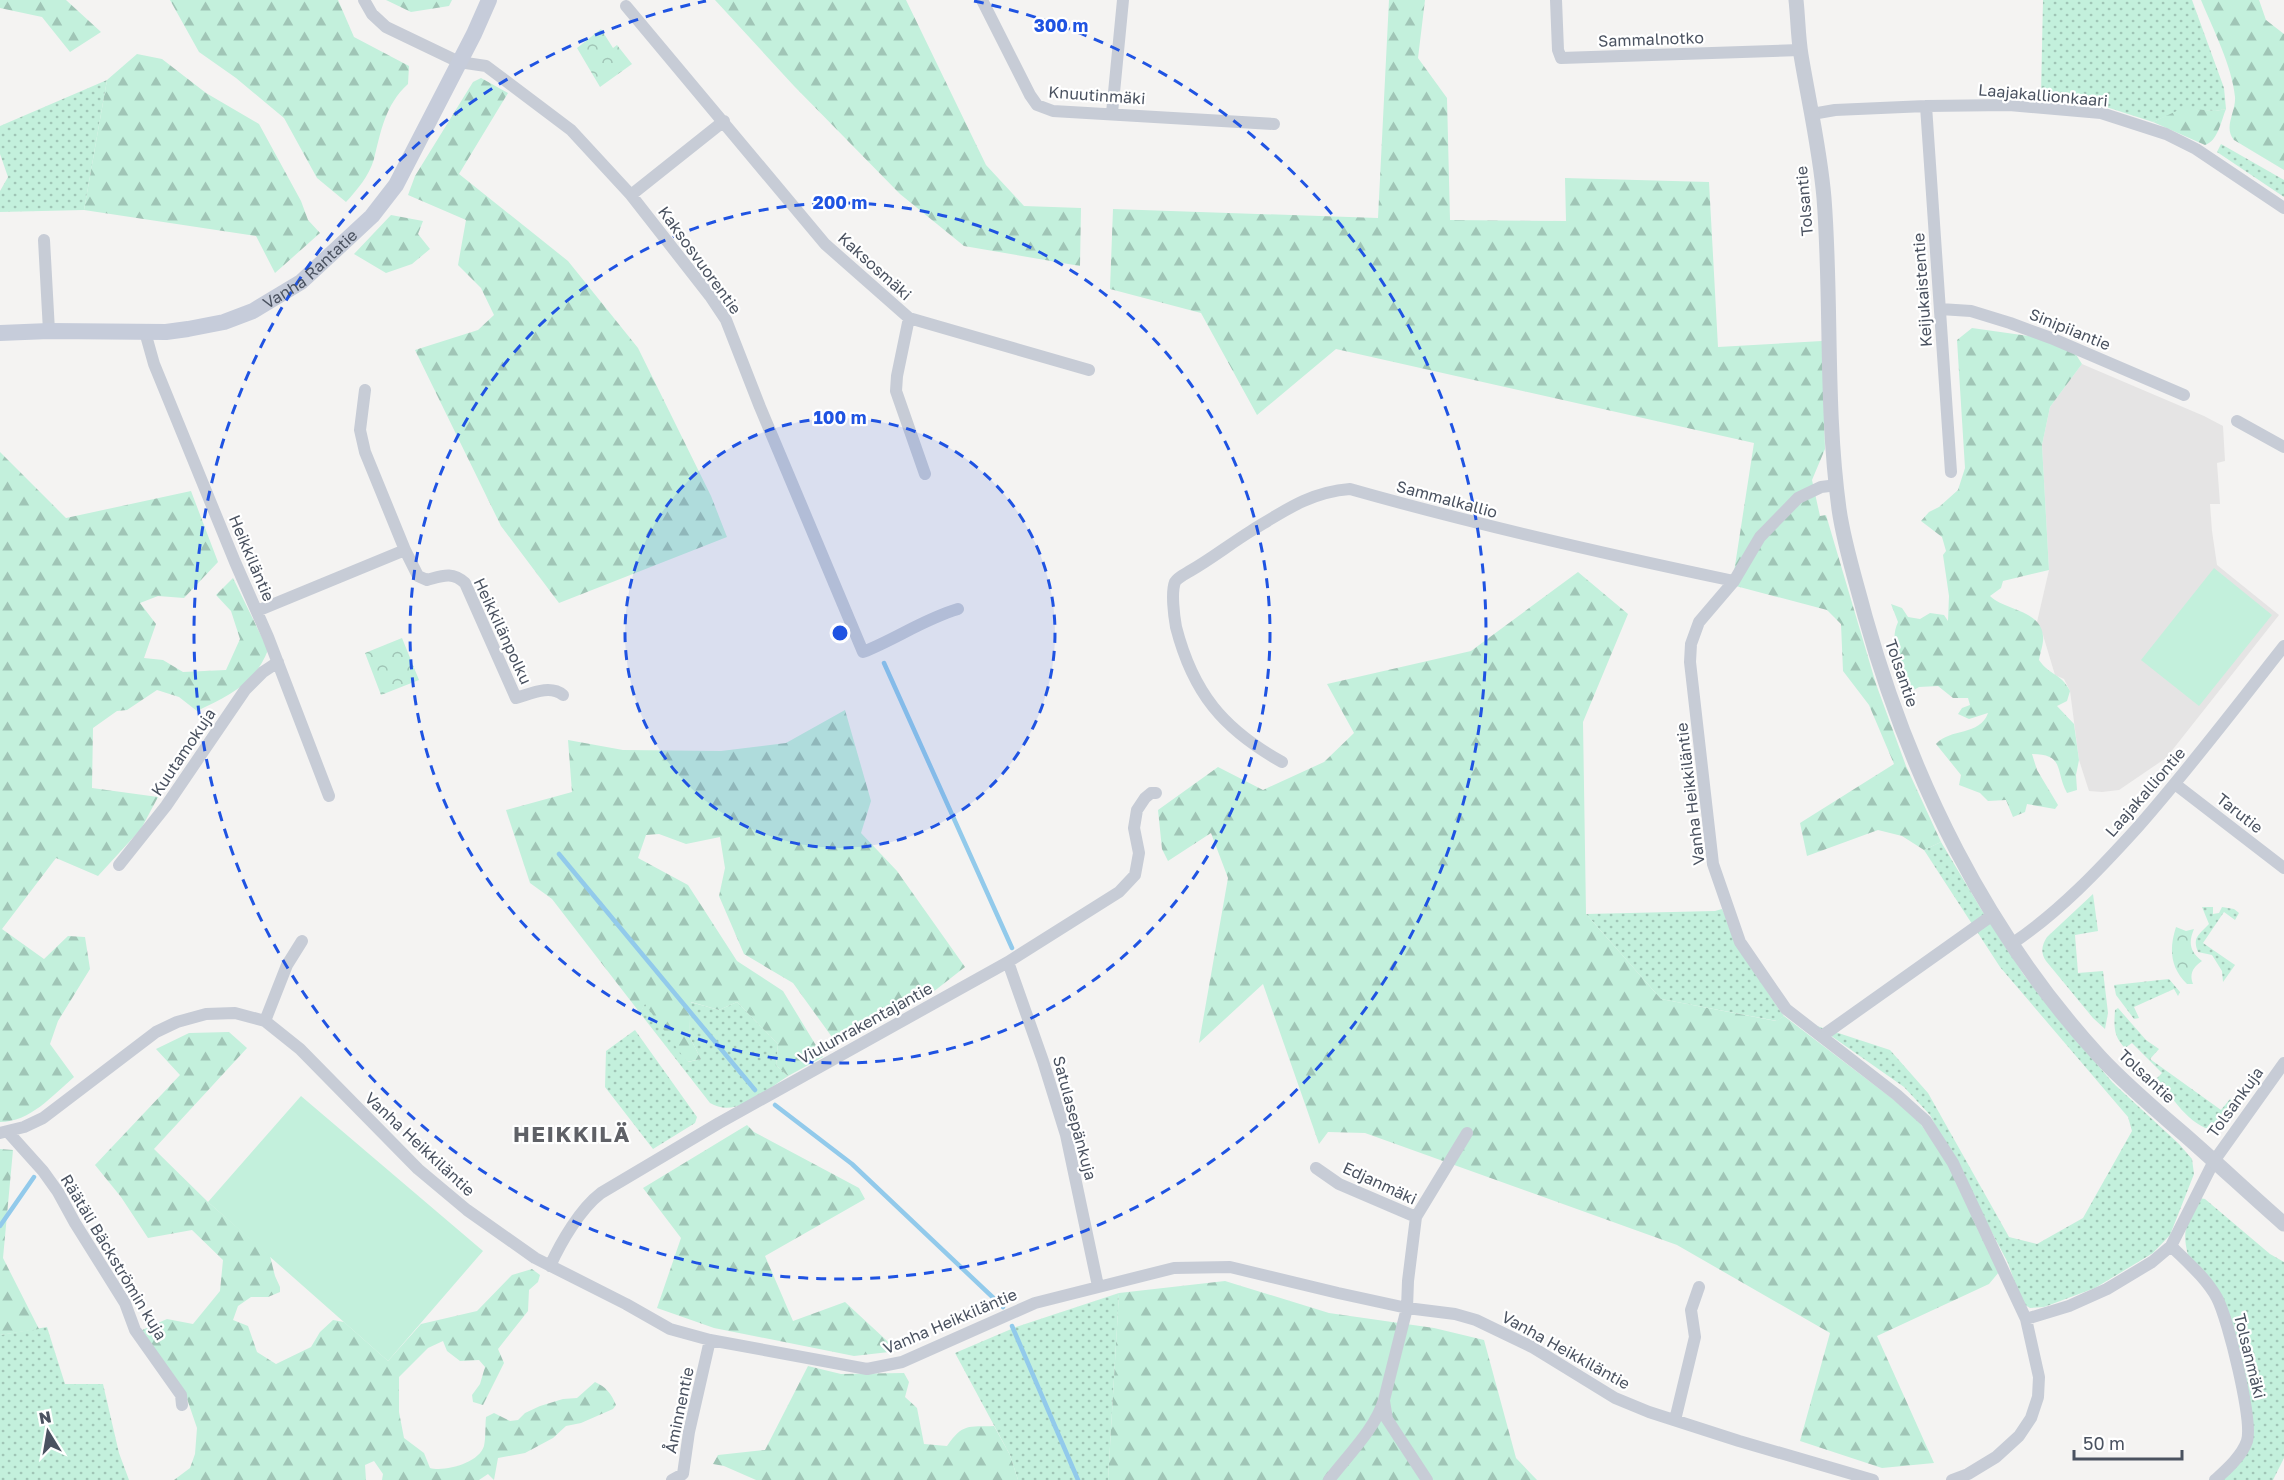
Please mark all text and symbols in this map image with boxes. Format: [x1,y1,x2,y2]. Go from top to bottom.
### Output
text: 300 m [1034,14,1088,36]
street label: Sammalnotko [1598,27,1704,51]
street label: Laajakallionkaari [1977,79,2109,111]
street label: Knuutinmäki [1048,82,1146,108]
street label: Tolsantie [1791,165,1817,237]
text: 200 m [813,191,867,213]
street label: Kaksosvuorentie [654,202,746,318]
street label: Vanha Rantatie [259,225,361,313]
street label: Kaksosmäki [834,228,916,304]
street label: Keijukaistentie [1908,232,1936,348]
street label: Sinipiiantie [2026,304,2114,354]
text: 100 m [814,406,866,428]
street label: Sammalkallio [1394,476,1500,522]
street label: Heikkiläntie [225,512,279,604]
street label: Heikkilänpolku [470,574,536,688]
centre of rings [830,623,850,643]
street label: Tolsantie [1881,636,1923,710]
street label: Kuutamokuja [146,704,220,800]
street label: Vanha Heikkiläntie [1671,722,1709,866]
street label: Laajakalliontie [2101,743,2189,841]
street label: Tarutie [2213,789,2267,837]
street label: Viulunrakentajantie [794,978,936,1068]
street label: Tolsantie [2114,1045,2180,1107]
street label: Satulasepänkuja [1049,1054,1101,1182]
street label: Tolsankuja [2203,1063,2267,1141]
street label: Vanha Heikkiläntie [361,1088,479,1200]
district label: HEIKKILÄ [513,1120,631,1147]
street label: Edjanmäki [1340,1157,1420,1209]
street label: Räätäli Bäckströmin kuja [57,1170,171,1344]
street label: Vanha Heikkiläntie [880,1284,1020,1358]
street label: Vanha Heikkiläntie [1498,1306,1634,1394]
street label: Tolsanmäki [2230,1311,2270,1401]
street label: Åminnentie [660,1365,698,1455]
north arrow [18,1402,78,1462]
text: N [37,1406,53,1428]
scale bar [2074,1423,2182,1461]
text: 50 m [2083,1432,2125,1454]

